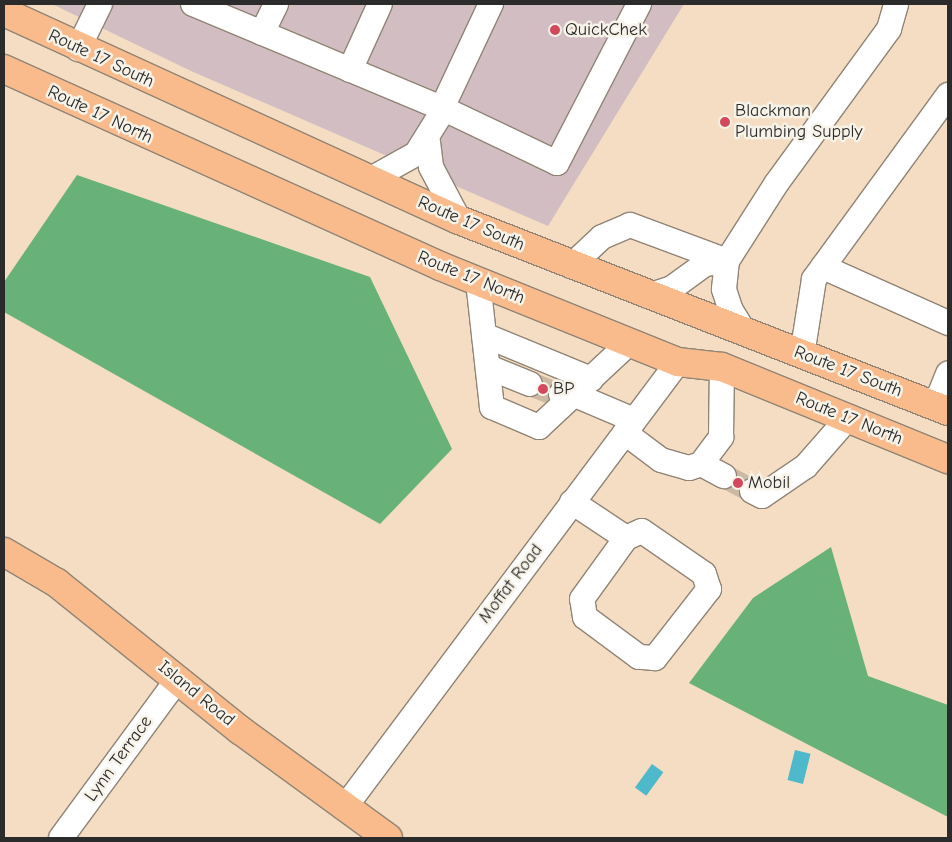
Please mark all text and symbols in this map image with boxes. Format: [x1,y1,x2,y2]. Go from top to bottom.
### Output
place label: QuickChek [565,19,647,41]
marker: QuickChek [549,24,561,36]
street label: Route 17 South [45,25,157,93]
street label: Route 17 North [44,81,156,149]
place label: Blackman Plumbing Supply [735,101,863,144]
marker: Blackman Plumbing Supply [719,116,731,128]
street label: Route 17 South [414,192,528,256]
street label: Route 17 North [414,247,528,309]
street label: Route 17 South [791,341,905,403]
place label: BP [553,378,574,400]
marker: BP [537,383,549,395]
street label: Route 17 North [792,388,906,450]
place label: Mobil [748,472,790,494]
marker: Mobil [732,477,744,489]
street label: Moffat Road [474,540,548,628]
street label: Island Road [153,657,239,731]
street label: Lynn Terrace [81,712,157,806]

